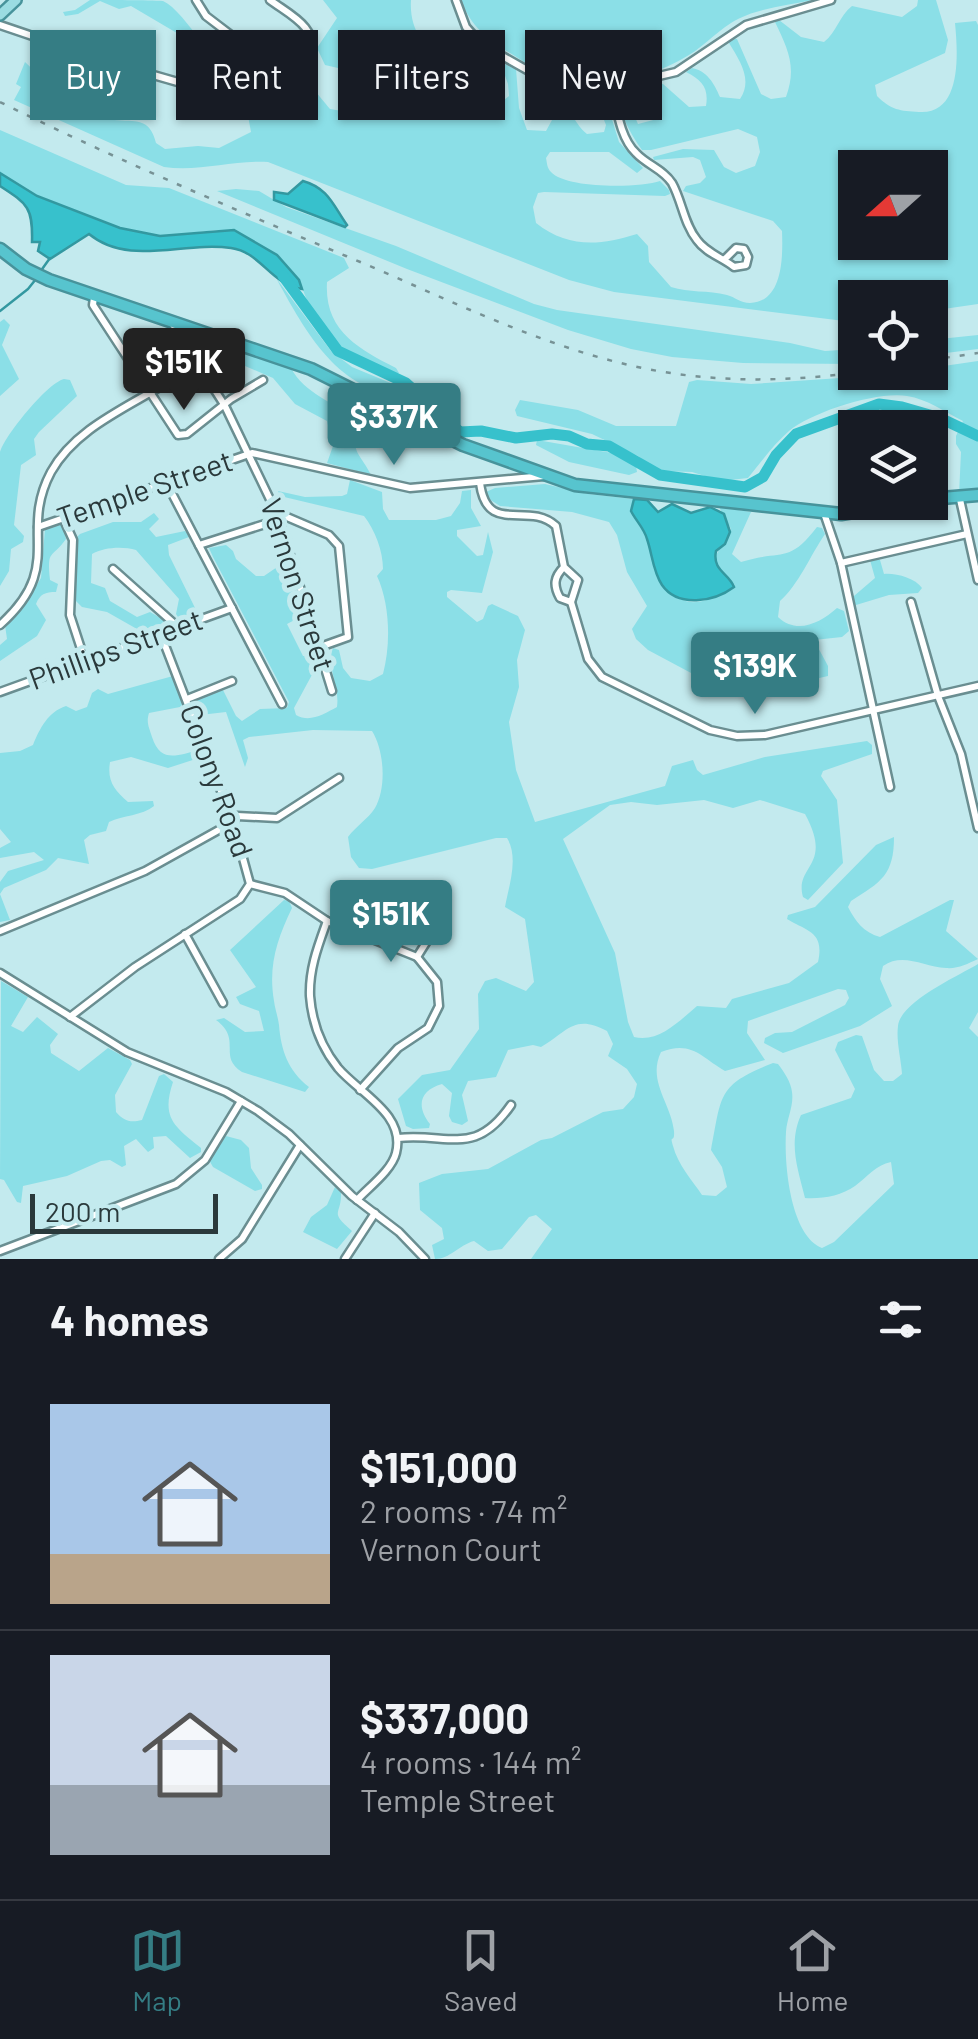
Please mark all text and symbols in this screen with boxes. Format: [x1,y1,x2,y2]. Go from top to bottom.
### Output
chip: Buy [30,30,156,120]
chip: Rent [176,30,318,120]
chip: Filters [338,30,505,120]
chip: New [525,30,662,120]
north arrow [838,150,948,260]
map controls [838,150,948,520]
button: locate [838,280,948,390]
pin: $151K [114,328,254,413]
text: $151K [145,341,223,379]
pin: $337K [324,383,464,468]
text: $337K [350,396,438,434]
button: layers [838,410,948,520]
street label: Temple Street [52,441,237,535]
street label: Vernon Street [254,493,344,675]
street label: Phillips Street [24,600,207,696]
pin: $139K [685,632,825,717]
text: $139K [713,645,797,683]
street label: Colony Road [174,699,262,862]
pin: $151K [321,880,461,965]
text: $151K [352,893,430,931]
scale bar [30,1189,218,1234]
text: 200 m [45,1194,120,1228]
icon: filters [873,1292,928,1347]
text: 4 homes [50,1294,209,1344]
text: $151,000 [360,1441,518,1491]
icon: home [130,1444,250,1564]
text: 2 rooms · 74 m² [360,1491,567,1529]
text: Vernon Court [360,1529,542,1567]
text: $337,000 [360,1692,529,1742]
icon: home [130,1695,250,1815]
text: 4 rooms · 144 m² [360,1742,582,1780]
text: Temple Street [360,1780,555,1818]
tab: Map [130,1923,185,2017]
tab: Saved [444,1923,518,2017]
tab: Home [777,1923,848,2017]

